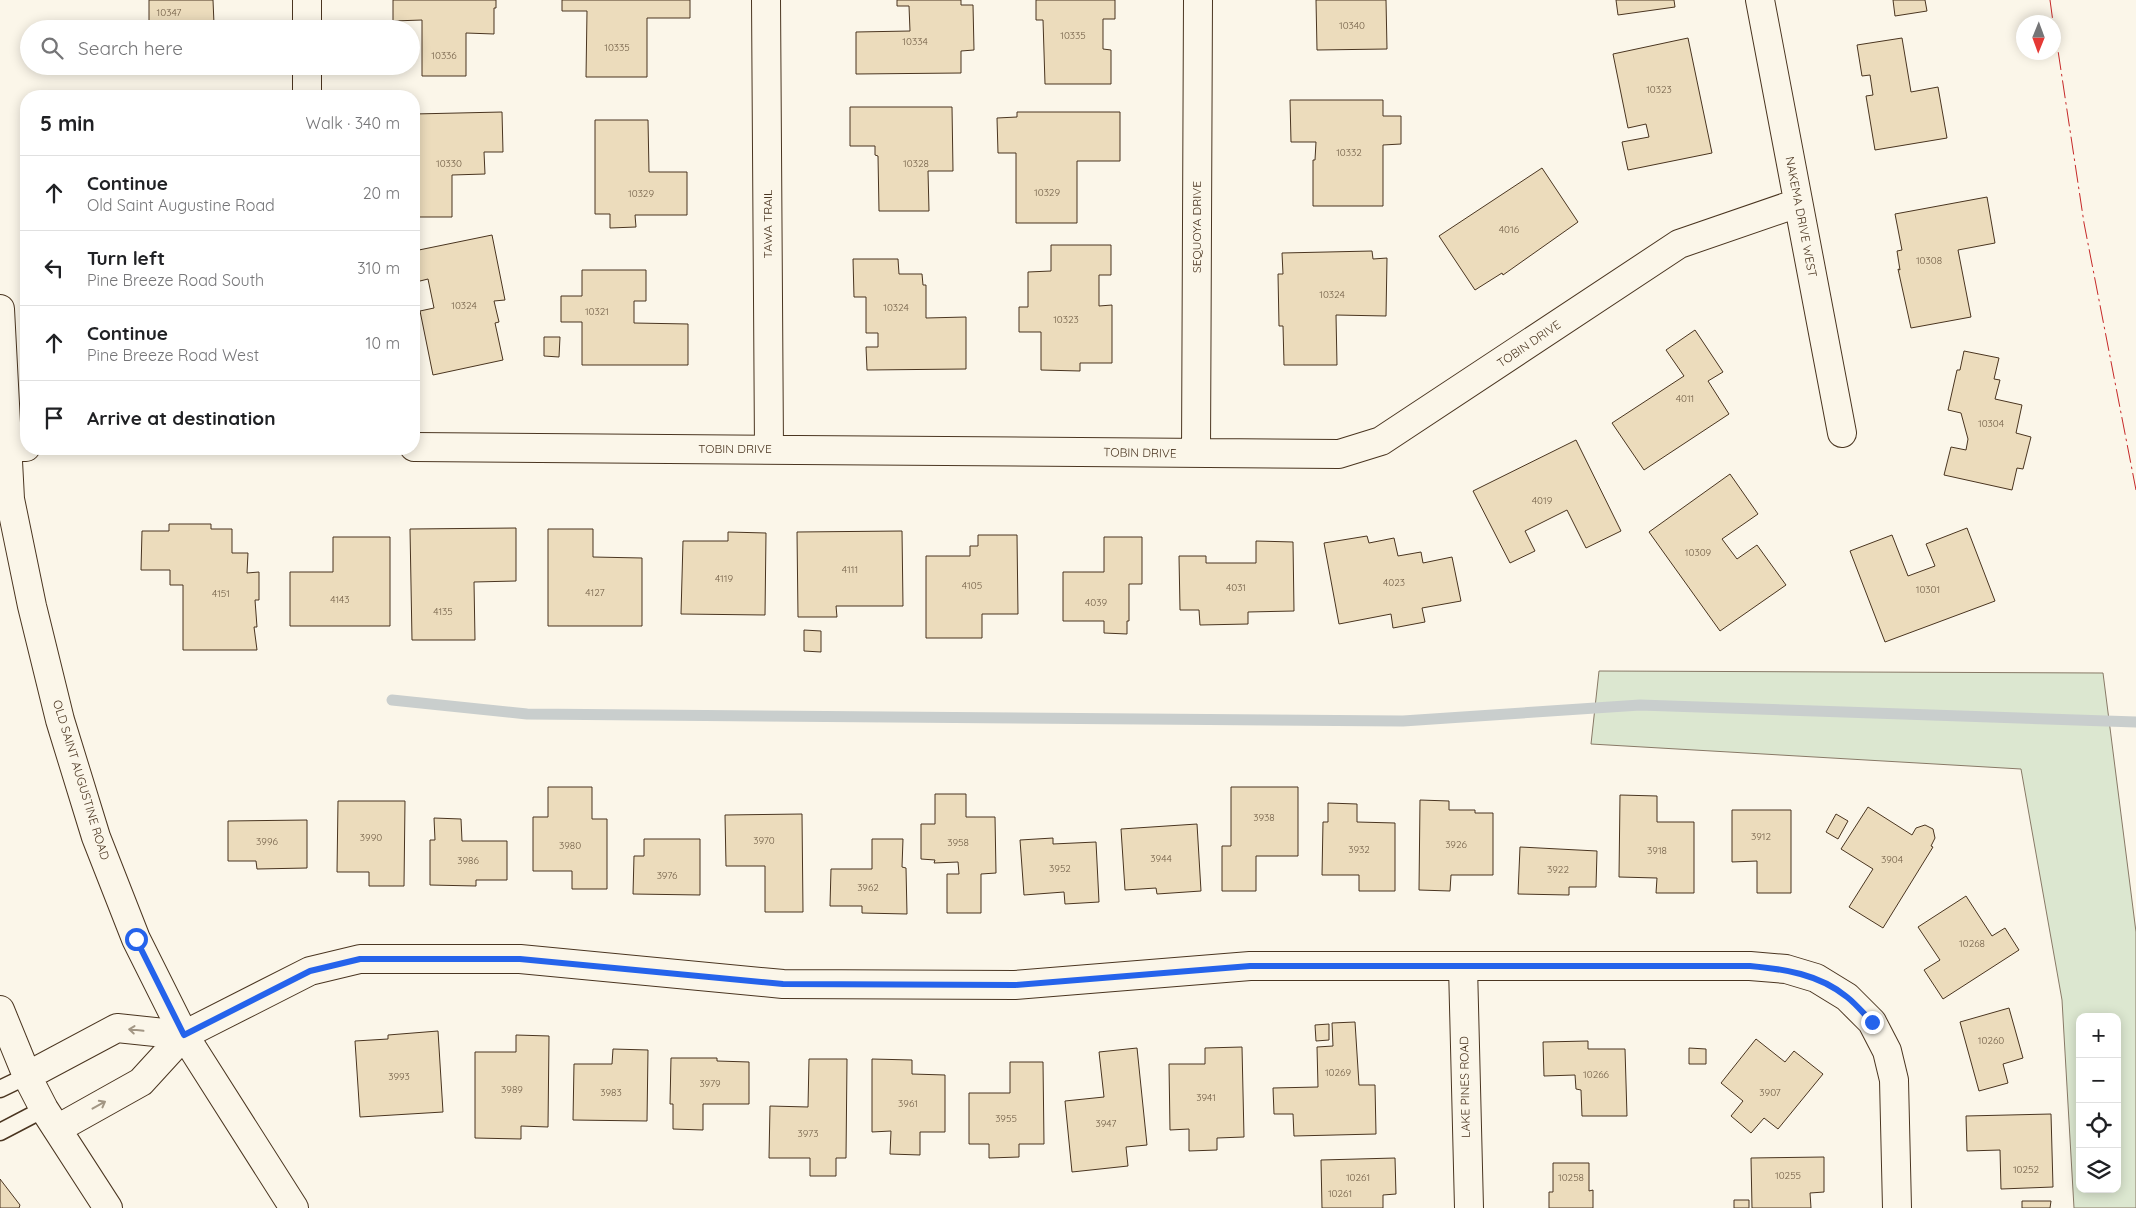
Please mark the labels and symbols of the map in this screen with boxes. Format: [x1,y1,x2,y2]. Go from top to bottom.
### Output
house number: 10347 [157,6,182,19]
north arrow [2016,15,2061,60]
house number: 10340 [1339,19,1365,32]
house number: 10335 [1060,29,1086,42]
house number: 10334 [902,35,928,48]
house number: 10335 [604,41,630,54]
house number: 10336 [431,49,457,62]
house number: 10323 [1646,83,1672,96]
house number: 10332 [1336,146,1362,159]
street label: NAKEMA DRIVE WEST [1782,155,1821,278]
house number: 10330 [436,157,462,170]
house number: 10328 [903,157,929,170]
street label: SEQUOYA DRIVE [1189,181,1204,273]
house number: 10329 [1034,186,1060,199]
house number: 10329 [628,187,654,200]
street label: TAWA TRAIL [760,189,775,258]
house number: 4016 [1499,223,1520,236]
house number: 10308 [1916,254,1942,267]
house number: 10324 [1319,288,1345,301]
house number: 10324 [451,299,477,312]
house number: 10324 [883,301,909,314]
house number: 10321 [585,305,609,318]
house number: 10323 [1053,313,1079,326]
street label: TOBIN DRIVE [1494,317,1564,370]
house number: 4011 [1676,392,1694,405]
house number: 10304 [1978,417,2004,430]
street label: TOBIN DRIVE [698,441,772,456]
street label: TOBIN DRIVE [1103,444,1177,461]
house number: 4019 [1532,494,1553,507]
house number: 10309 [1685,546,1712,559]
house number: 4111 [842,563,858,576]
house number: 4119 [715,572,734,585]
house number: 4023 [1383,576,1405,589]
house number: 4105 [962,579,982,592]
house number: 4031 [1226,581,1246,594]
house number: 10301 [1916,583,1940,596]
house number: 4127 [585,586,605,599]
house number: 4151 [212,587,230,600]
house number: 4143 [330,593,350,606]
house number: 4039 [1085,596,1107,609]
house number: 4135 [433,605,453,618]
street label: OLD SAINT AUGUSTINE ROAD [50,698,113,862]
house number: 3938 [1253,811,1275,824]
house number: 3912 [1751,830,1772,843]
house number: 3990 [360,831,382,844]
house number: 3970 [753,834,775,847]
house number: 3996 [256,835,279,848]
house number: 3958 [947,836,969,849]
house number: 3926 [1445,838,1467,851]
house number: 3980 [559,839,581,852]
house number: 3932 [1348,843,1370,856]
house number: 3918 [1647,844,1667,857]
house number: 3944 [1150,852,1172,865]
house number: 3904 [1881,853,1903,866]
house number: 3986 [457,854,479,867]
house number: 3952 [1049,862,1071,875]
house number: 3922 [1547,863,1569,876]
house number: 3976 [657,869,678,882]
house number: 3962 [857,881,879,894]
route start [125,928,148,951]
house number: 10268 [1959,937,1985,950]
route end [1861,1011,1884,1034]
one-way arrow [128,1025,144,1034]
house number: 10260 [1978,1034,2004,1047]
street label: LAKE PINES ROAD [1456,1036,1473,1138]
house number: 10269 [1325,1066,1351,1079]
house number: 10266 [1583,1068,1610,1081]
house number: 3993 [388,1070,410,1083]
house number: 3979 [699,1077,721,1090]
house number: 3989 [501,1083,523,1096]
house number: 3983 [600,1086,622,1099]
house number: 3907 [1759,1086,1781,1099]
house number: 3941 [1196,1091,1216,1104]
house number: 3961 [898,1097,918,1110]
one-way arrow [92,1100,107,1110]
house number: 3955 [995,1112,1017,1125]
house number: 3947 [1096,1117,1116,1130]
house number: 3973 [798,1127,818,1140]
house number: 10252 [2013,1163,2040,1176]
house number: 10255 [1775,1169,1801,1182]
house number: 10261 [1346,1171,1370,1184]
house number: 10258 [1558,1171,1584,1184]
house number: 10261 [1328,1187,1352,1200]

